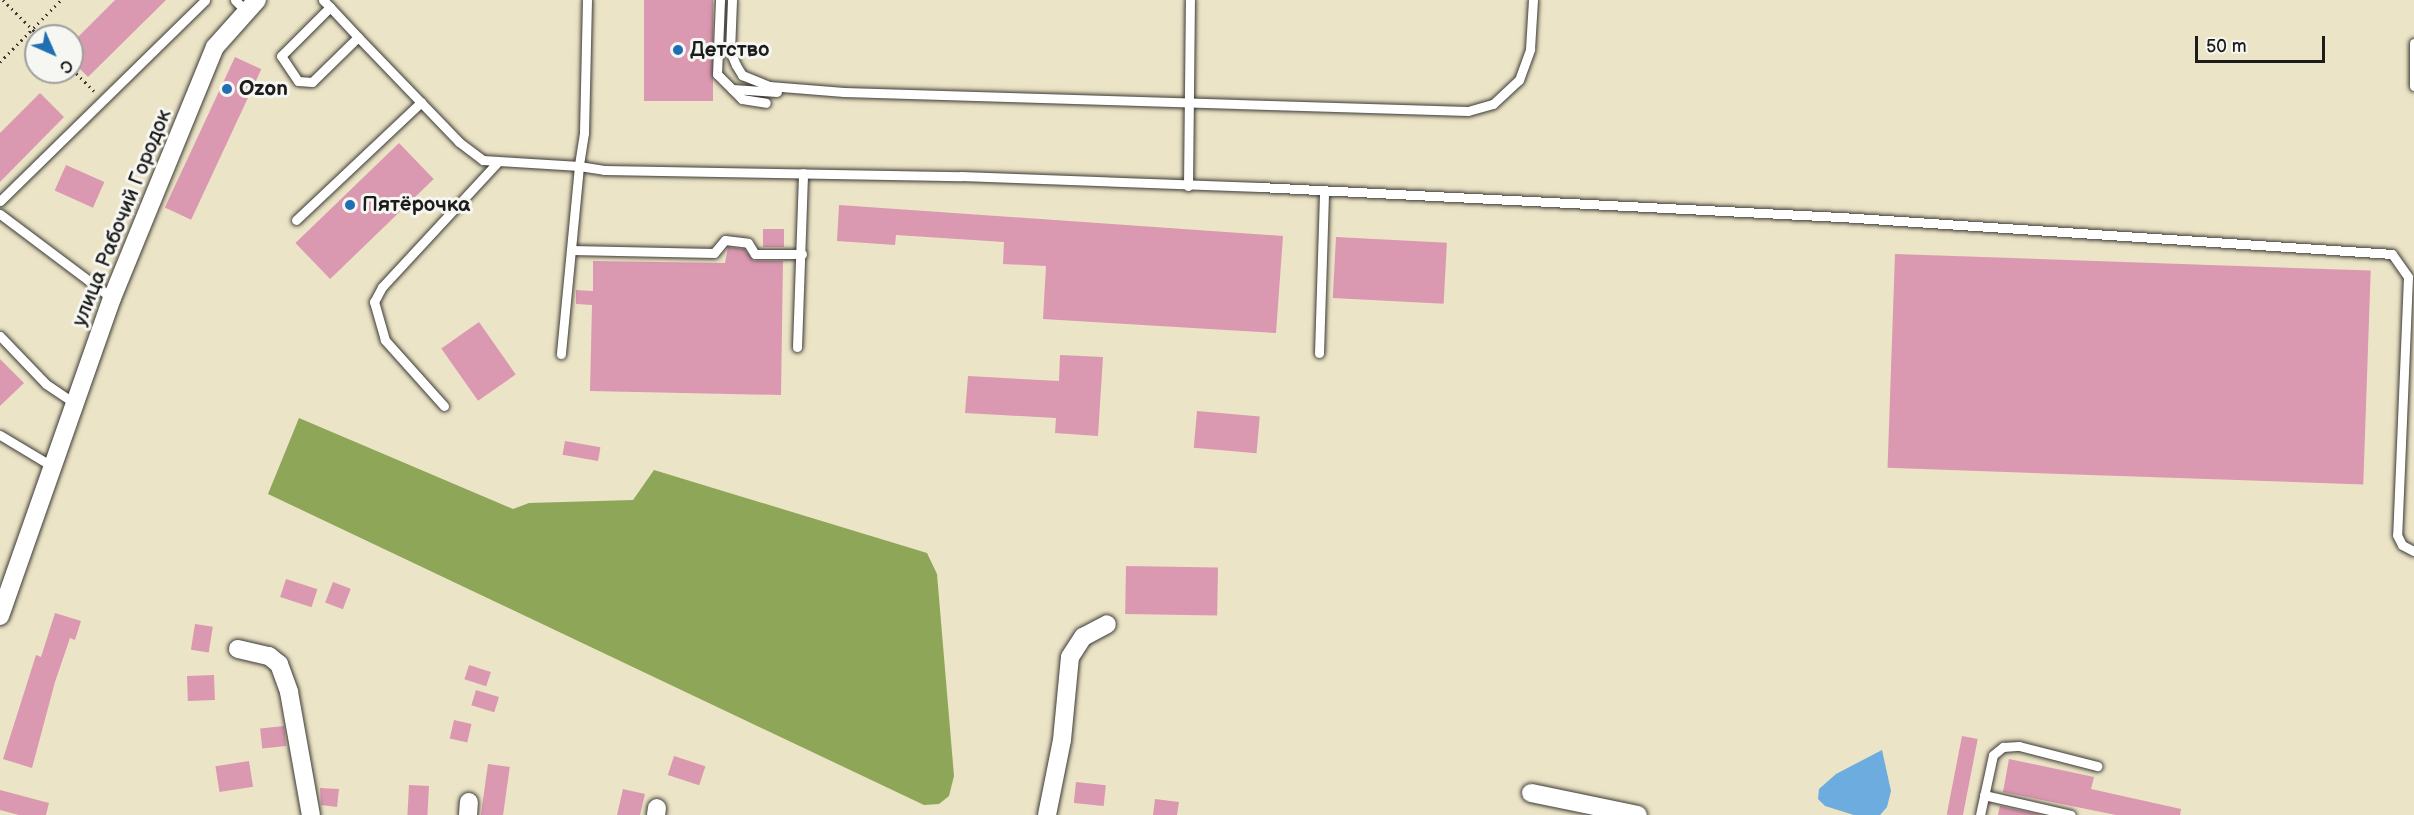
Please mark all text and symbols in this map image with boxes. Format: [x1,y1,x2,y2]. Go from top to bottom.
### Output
north arrow [24,24,84,84]
scale bar [2198,24,2328,62]
text: 50 m [2206,36,2247,57]
place label: Детство [690,37,770,63]
marker: Детство [671,43,685,57]
text: С [55,55,76,76]
place label: Ozon [239,76,288,102]
marker: Ozon [220,82,234,96]
street label: улица Рабочий Городок [67,106,177,330]
place label: Пятёрочка [362,192,470,218]
marker: Пятёрочка [343,198,357,212]

